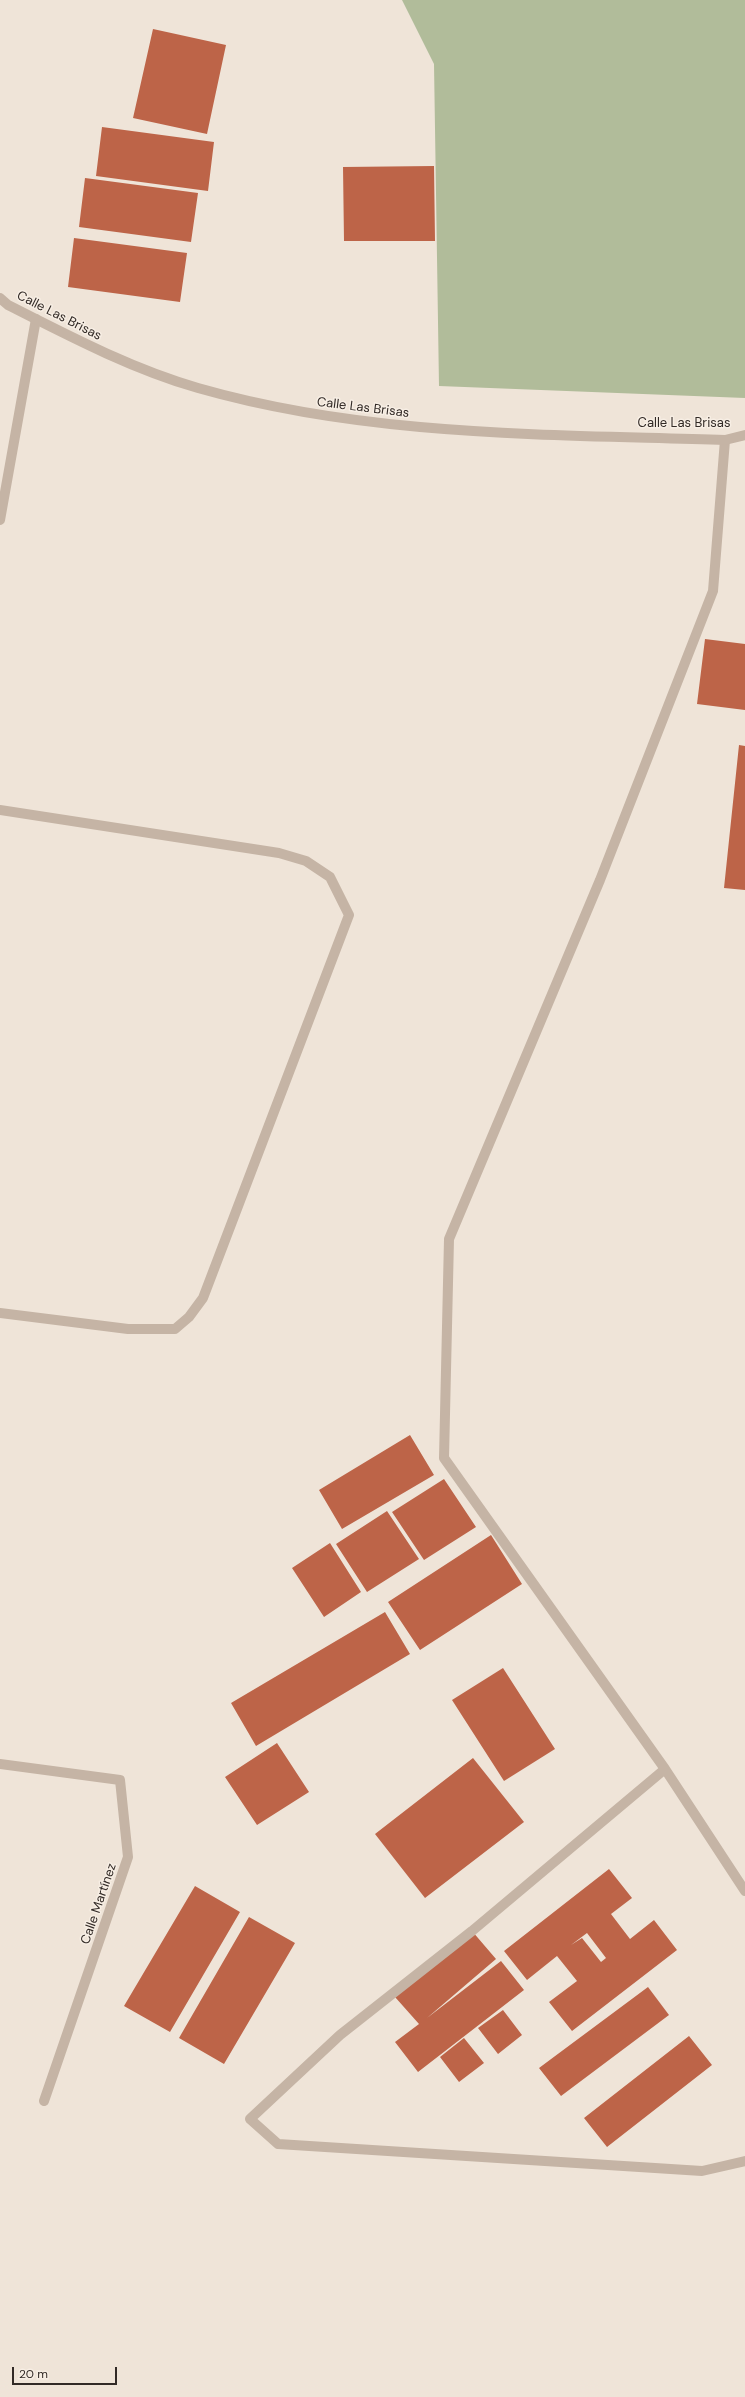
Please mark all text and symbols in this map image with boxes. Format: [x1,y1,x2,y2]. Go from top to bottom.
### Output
street label: Calle Las Brisas [14,288,104,344]
street label: Calle Las Brisas [316,395,410,421]
street label: Calle Las Brisas [638,416,730,432]
street label: Calle Martínez [78,1861,120,1947]
scale bar [14,2359,119,2385]
text: 20 m [19,2366,48,2382]

